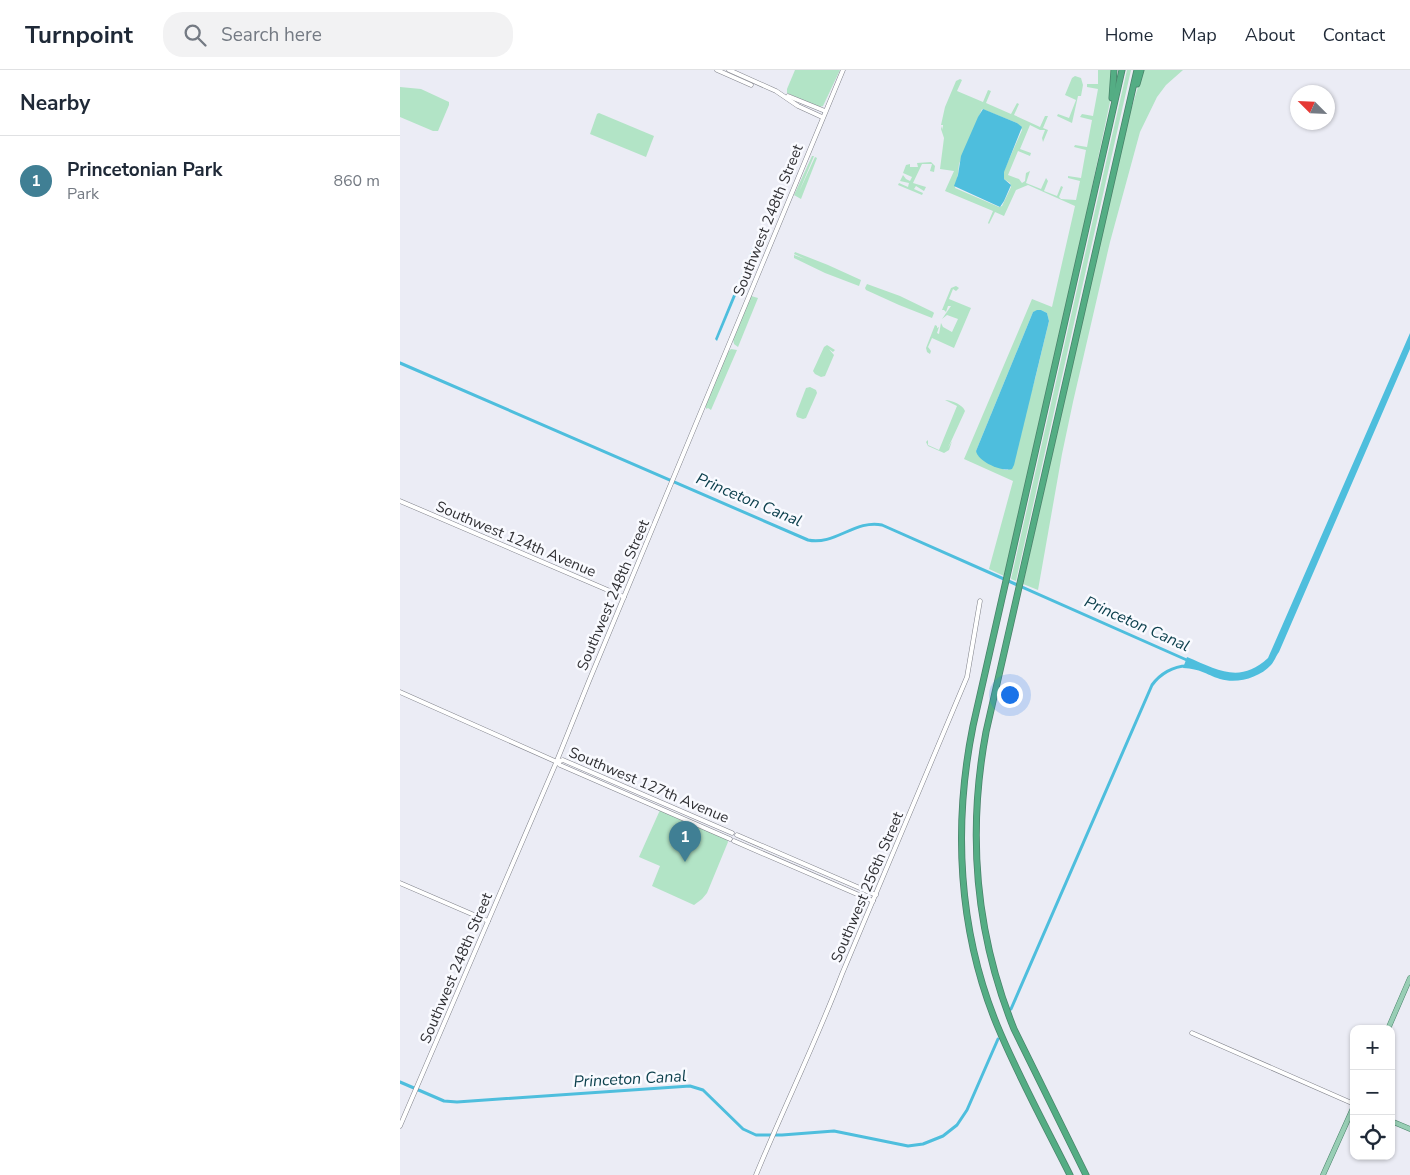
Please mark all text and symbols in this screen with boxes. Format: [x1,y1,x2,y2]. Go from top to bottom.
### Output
search box [163,12,513,57]
text: Turnpoint [25,19,133,51]
icon: search [181,21,209,49]
text: Search here [221,22,322,48]
text: Home [1105,23,1153,47]
text: Map [1181,23,1217,47]
text: About [1245,23,1295,47]
text: Contact [1323,23,1385,47]
north arrow [1290,85,1335,130]
text: Nearby [20,89,90,117]
street label: Southwest 248th Street [728,140,808,299]
text: Princetonian Park [67,157,222,183]
text: 1 [31,170,41,192]
text: 860 m [333,170,380,192]
text: Park [67,183,99,205]
water label: Princeton Canal [693,468,806,532]
street label: Southwest 124th Avenue [433,496,599,582]
street label: Southwest 248th Street [572,516,654,673]
water label: Princeton Canal [1081,591,1193,657]
your location [997,682,1023,708]
street label: Southwest 127th Avenue [566,742,732,828]
street label: Southwest 256th Street [826,808,908,965]
pin: 1 [669,821,701,862]
street label: Southwest 248th Street [415,889,497,1046]
map controls [1350,1025,1395,1160]
button: + [1350,1025,1395,1070]
water label: Princeton Canal [573,1065,687,1093]
button: − [1350,1070,1395,1115]
button: locate [1350,1115,1395,1160]

